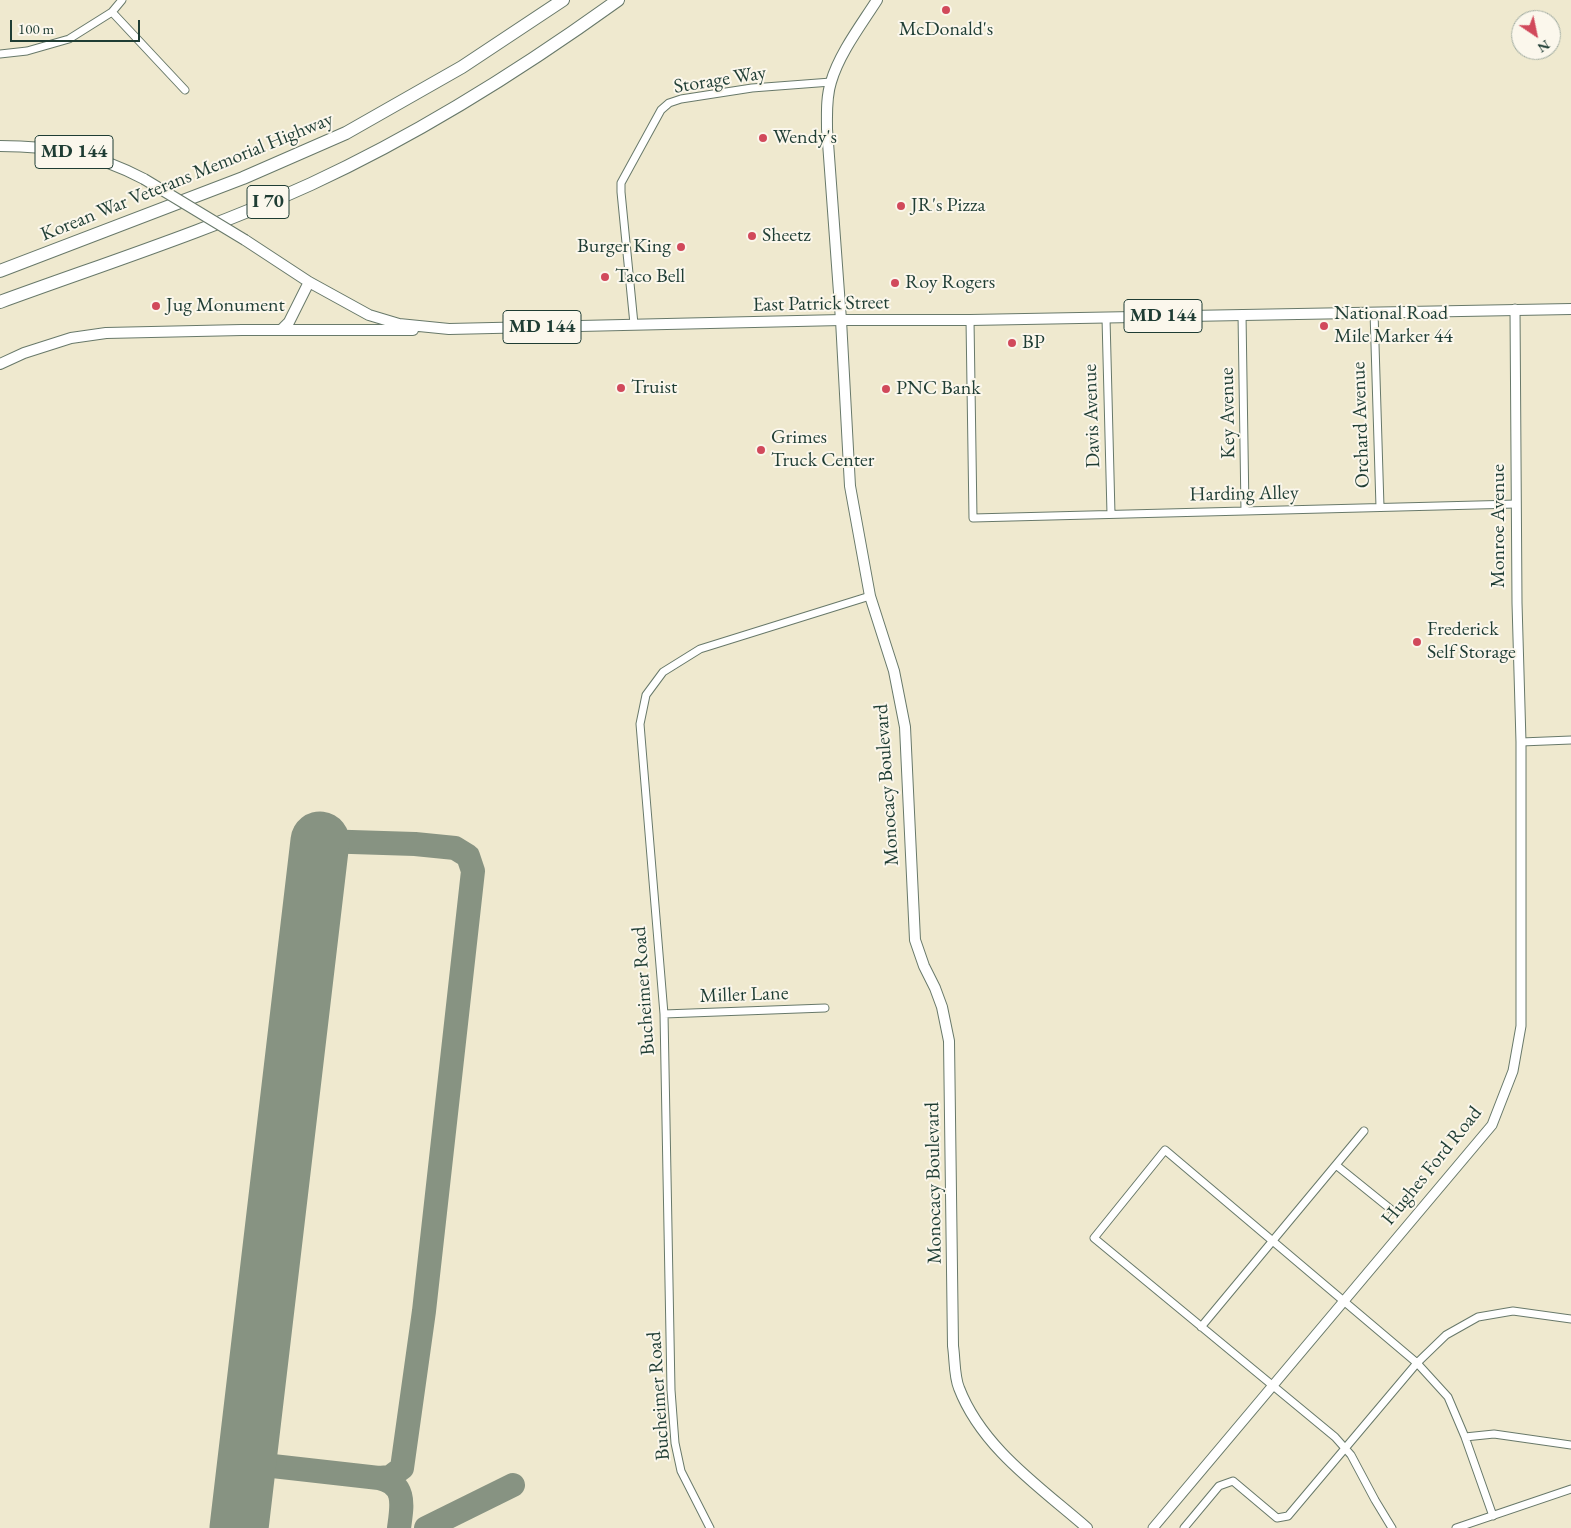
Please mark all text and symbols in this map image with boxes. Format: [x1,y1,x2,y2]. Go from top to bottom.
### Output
marker: McDonald's [940,4,952,16]
scale bar [12,10,142,42]
north arrow [1511,10,1561,60]
place label: McDonald's [899,18,993,42]
text: 100 m [18,19,54,38]
text: N [1534,36,1554,57]
street label: Storage Way [672,61,768,99]
street label: Korean War Veterans Memorial Highway [37,107,337,247]
place label: Wendy's [773,126,837,150]
marker: Wendy's [757,132,769,144]
road number: MD 144 [35,136,113,168]
road number: I 70 [247,186,289,218]
place label: JR's Pizza [911,194,986,218]
marker: JR's Pizza [895,200,907,212]
place label: Sheetz [762,224,811,248]
marker: Sheetz [746,230,758,242]
place label: Burger King [577,235,671,259]
marker: Burger King [675,241,687,253]
place label: Taco Bell [615,265,685,289]
marker: Taco Bell [599,271,611,283]
place label: Roy Rogers [905,271,995,295]
marker: Roy Rogers [889,277,901,289]
street label: East Patrick Street [752,291,890,317]
place label: Jug Monument [166,294,285,318]
marker: Jug Monument [150,300,162,312]
road number: MD 144 [1124,300,1202,332]
place label: National Road Mile Marker 44 [1334,302,1453,349]
road number: MD 144 [503,311,581,344]
marker: National Road Mile Marker 44 [1318,320,1330,332]
place label: BP [1022,331,1045,355]
marker: BP [1006,337,1018,349]
street label: Orchard Avenue [1347,361,1375,489]
street label: Davis Avenue [1078,364,1106,468]
street label: Key Avenue [1215,367,1241,459]
place label: Truist [631,376,677,400]
place label: PNC Bank [896,377,981,401]
marker: Truist [615,382,627,394]
marker: PNC Bank [880,383,892,395]
place label: Grimes Truck Center [771,426,874,473]
marker: Grimes Truck Center [755,444,767,456]
street label: Monroe Avenue [1487,464,1511,588]
street label: Harding Alley [1189,481,1299,507]
place label: Frederick Self Storage [1427,618,1516,665]
marker: Frederick Self Storage [1411,636,1423,648]
street label: Monocacy Boulevard [869,703,905,867]
street label: Bucheimer Road [628,926,660,1056]
street label: Miller Lane [699,981,789,1009]
street label: Monocacy Boulevard [921,1102,947,1264]
street label: Hughes Ford Road [1377,1102,1487,1230]
street label: Bucheimer Road [643,1331,675,1461]

